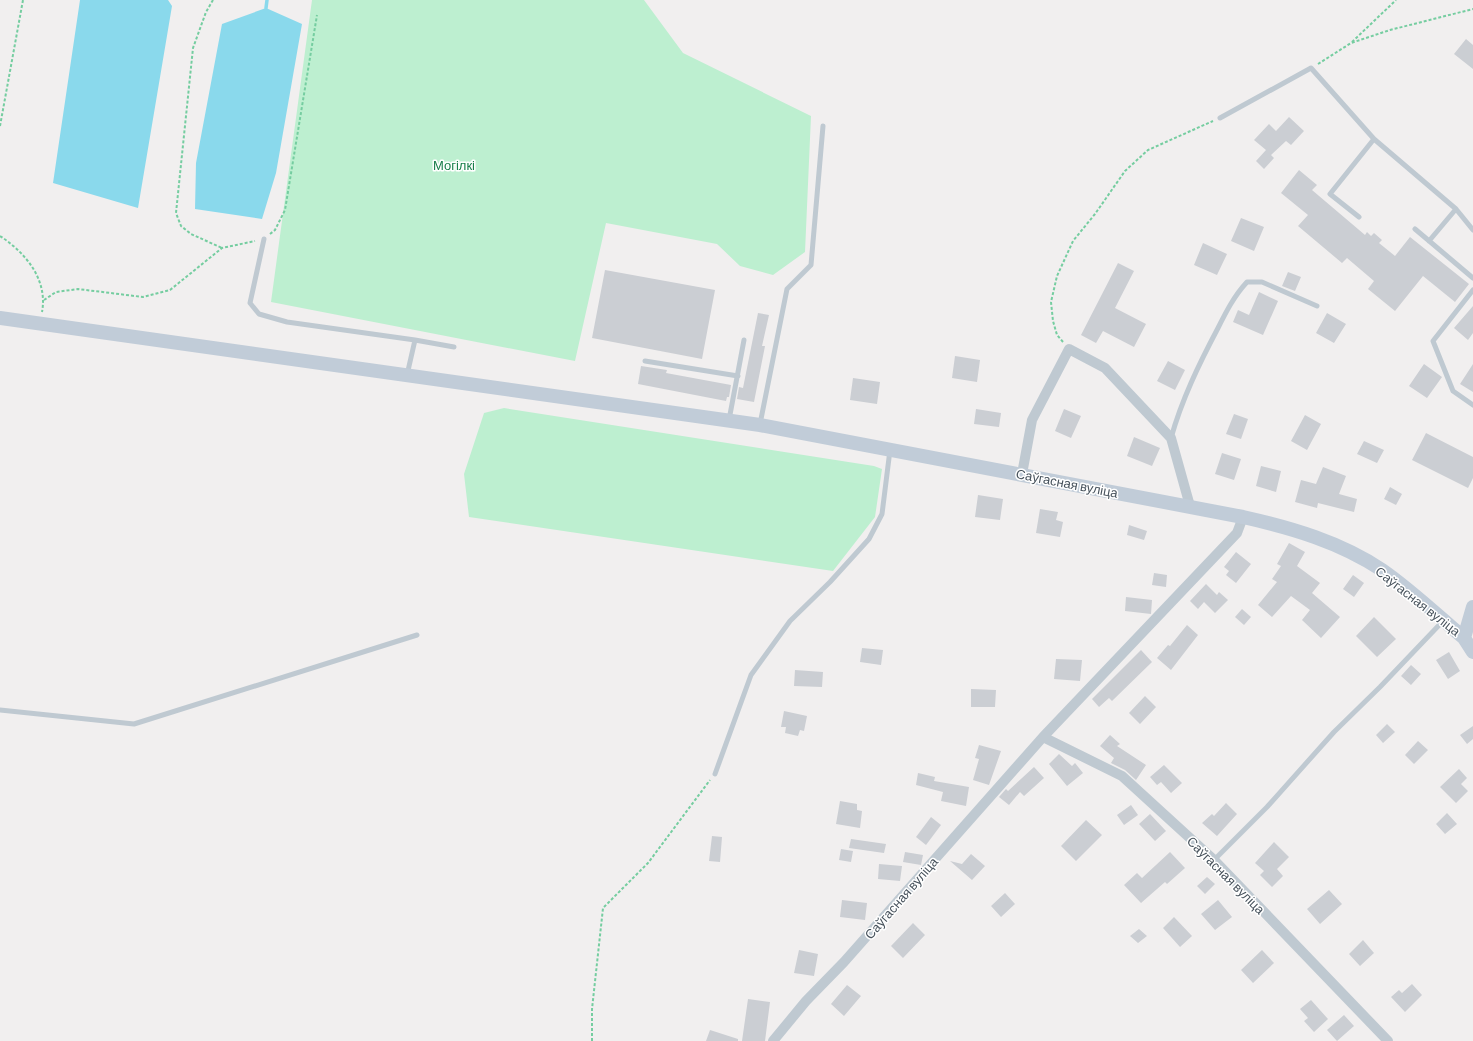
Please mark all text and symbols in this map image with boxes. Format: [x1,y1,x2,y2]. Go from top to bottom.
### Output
park label: Могілкі [433,157,475,173]
street label: Саўгасная вуліца [1015,465,1120,501]
street label: Саўгасная вуліца [1372,563,1464,640]
street label: Саўгасная вуліца [1184,833,1269,918]
street label: Саўгасная вуліца [861,853,941,942]

